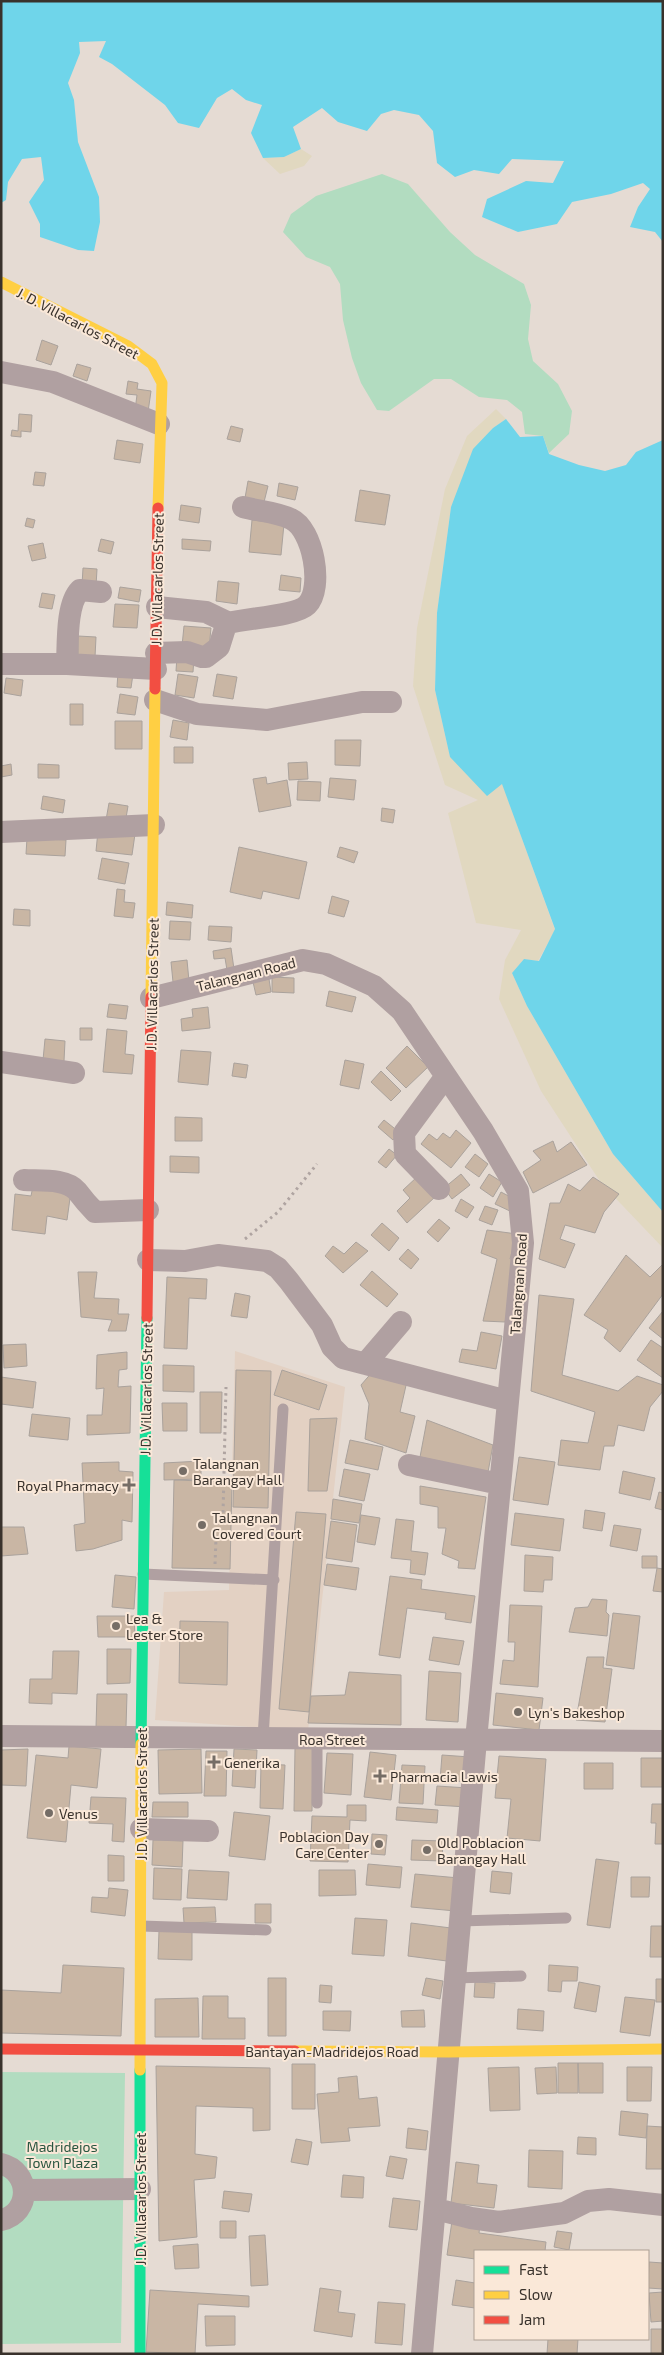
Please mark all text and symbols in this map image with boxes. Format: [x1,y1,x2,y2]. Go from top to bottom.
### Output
street label: J. D. Villacarlos Street [14,284,142,362]
street label: J.D. Villacarlos Street [147,513,167,645]
street label: J.D. Villacarlos Street [142,918,162,1050]
street label: Talangnan Road [195,953,297,995]
street label: Talangnan Road [506,1233,530,1335]
street label: J.D. Villacarlos Street [136,1323,156,1455]
place label: Talangnan Barangay Hall [193,1455,283,1488]
marker: Talangnan Barangay Hall [177,1465,189,1477]
place label: Royal Pharmacy [17,1477,120,1494]
marker: Royal Pharmacy [123,1479,135,1491]
place label: Talangnan Covered Court [212,1509,302,1542]
marker: Talangnan Covered Court [196,1519,208,1531]
place label: Lea & Lester Store [126,1610,203,1643]
marker: Lea & Lester Store [110,1620,122,1632]
place label: Lyn's Bakeshop [528,1704,625,1721]
marker: Lyn's Bakeshop [512,1706,524,1718]
street label: J.D. Villacarlos Street [133,1728,150,1860]
street label: Roa Street [299,1731,365,1748]
place label: Generika [224,1754,280,1771]
marker: Generika [208,1756,220,1768]
place label: Pharmacia Lawis [390,1768,498,1785]
marker: Pharmacia Lawis [374,1770,386,1782]
place label: Venus [59,1805,98,1822]
marker: Venus [43,1807,55,1819]
place label: Poblacion Day Care Center [279,1828,370,1861]
place label: Old Poblacion Barangay Hall [437,1834,527,1867]
marker: Poblacion Day Care Center [373,1838,385,1850]
marker: Old Poblacion Barangay Hall [421,1844,433,1856]
street label: Bantayan-Madridejos Road [245,2043,419,2060]
street label: J.D. Villacarlos Street [132,2133,149,2265]
park label: Madridejos Town Plaza [26,2138,98,2171]
legend [474,2250,649,2340]
text: Fast [519,2260,549,2278]
text: Slow [519,2285,553,2303]
text: Jam [519,2310,545,2328]

